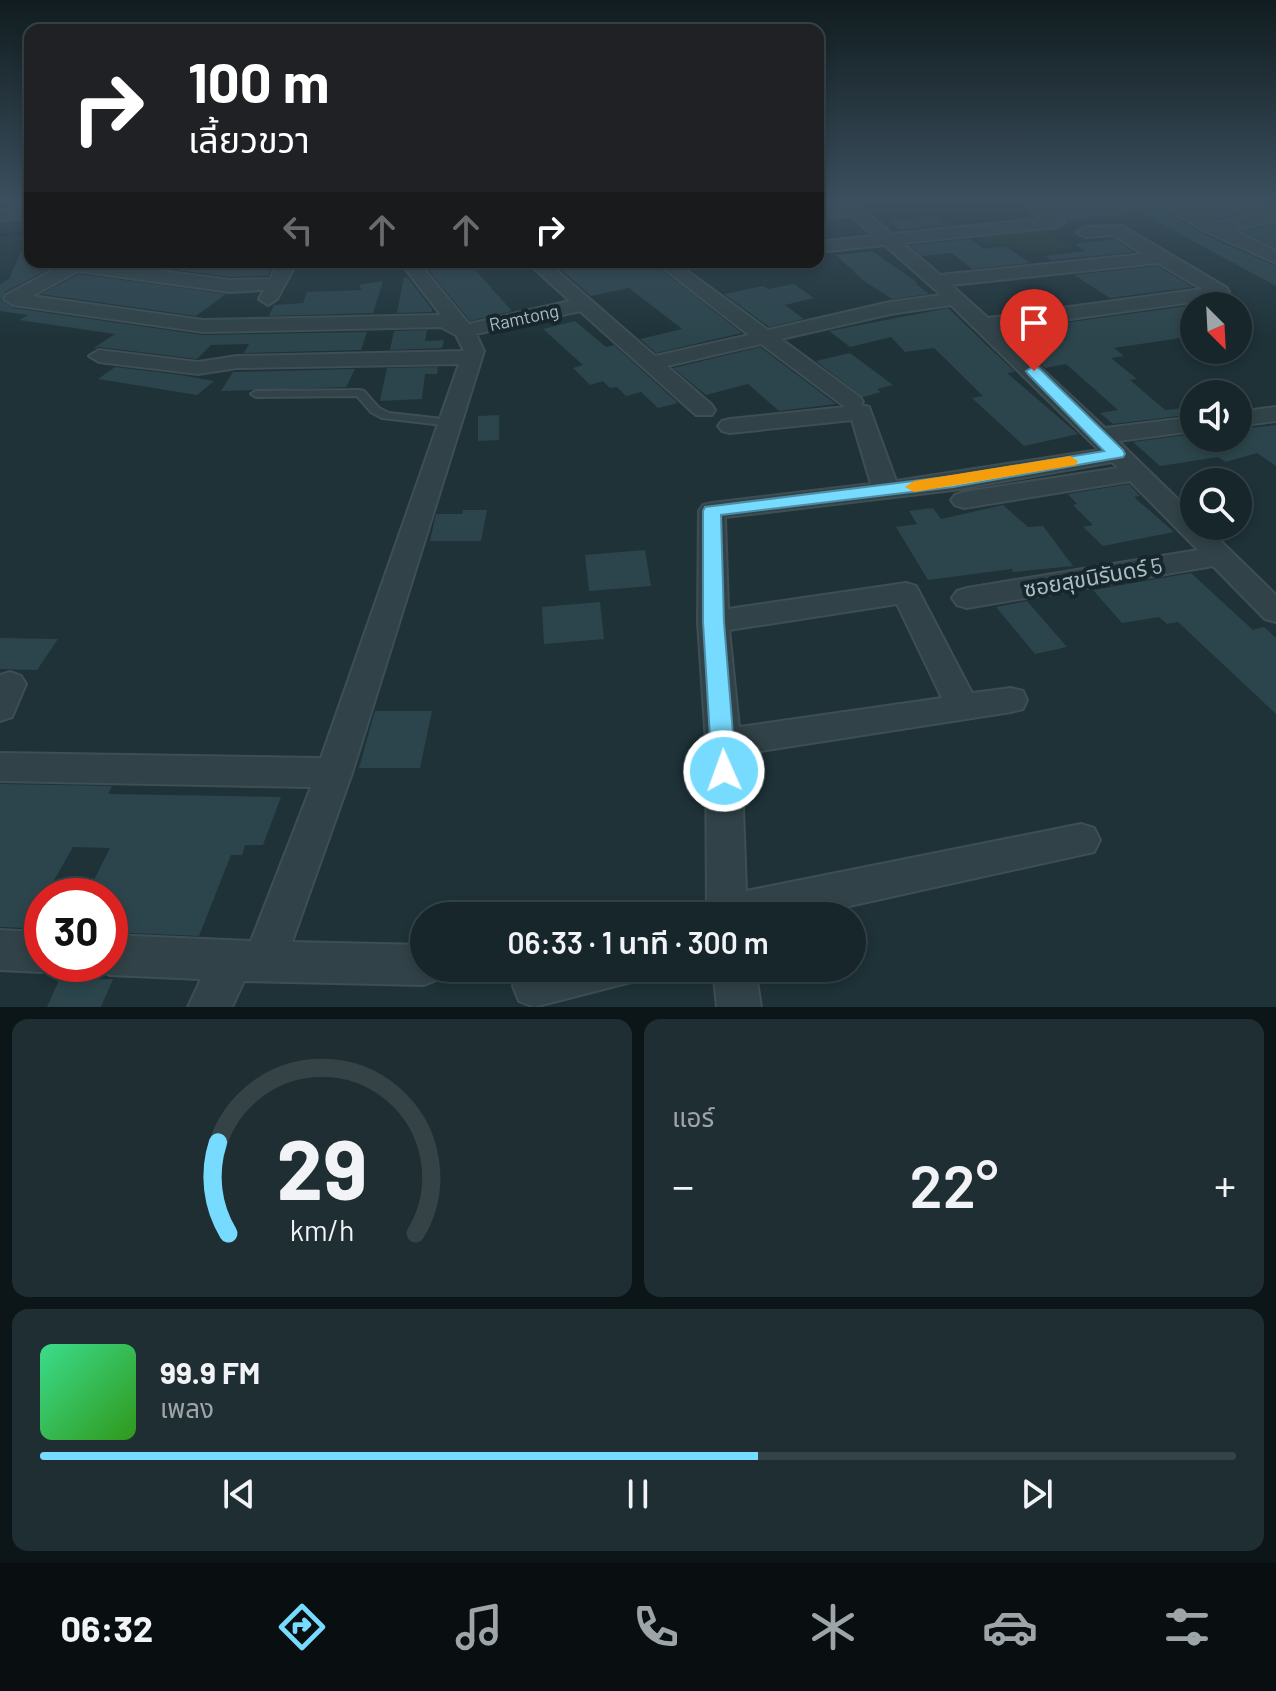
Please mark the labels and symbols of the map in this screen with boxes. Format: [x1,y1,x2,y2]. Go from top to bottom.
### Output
pin [1000,289,1068,371]
north arrow [1180,292,1252,364]
street label: Ramtong [487,299,561,335]
street label: ซอยสุขนิรันดร์ 5 [1022,551,1164,603]
position arrow [682,729,766,813]
speed limit sign: 30 [24,878,128,982]

